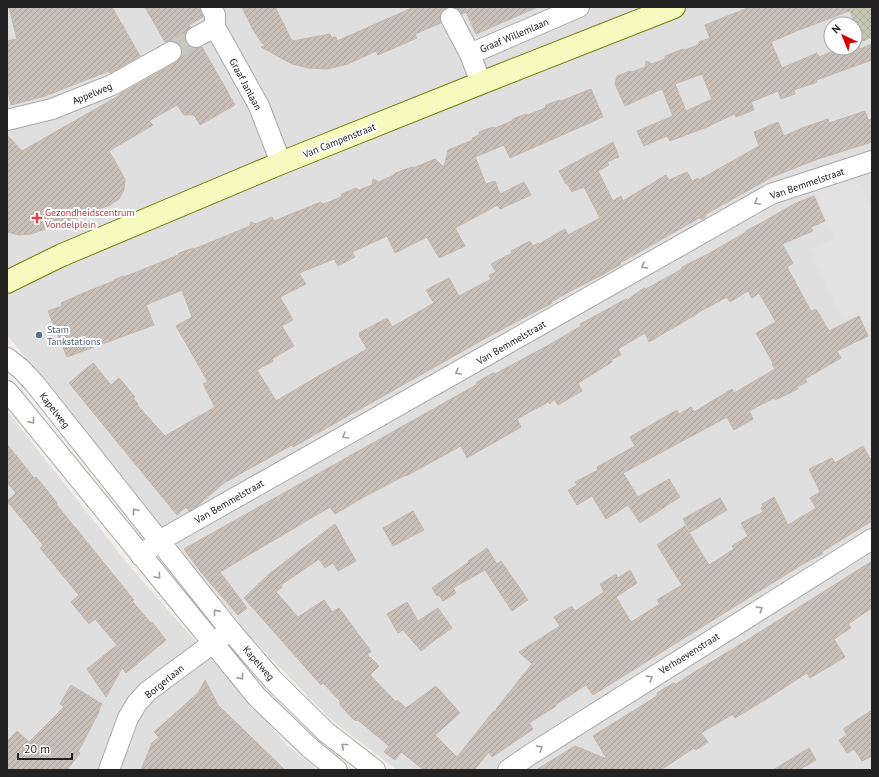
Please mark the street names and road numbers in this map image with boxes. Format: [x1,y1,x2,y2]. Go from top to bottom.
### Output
street label: Graaf Willemlaan [478,15,551,56]
street label: Graaf Janlaan [226,56,265,112]
street label: Appelweg [70,80,114,107]
street label: Van Campenstraat [300,120,378,161]
street label: Van Bemmelstraat [767,164,847,203]
street label: Van Bemmelstraat [473,317,549,368]
street label: Kapelweg [37,390,73,431]
street label: Van Bemmelstraat [191,476,267,527]
street label: Verhoevenstraat [656,629,722,678]
street label: Kapelweg [240,643,277,683]
street label: Borgerlaan [142,662,187,701]

